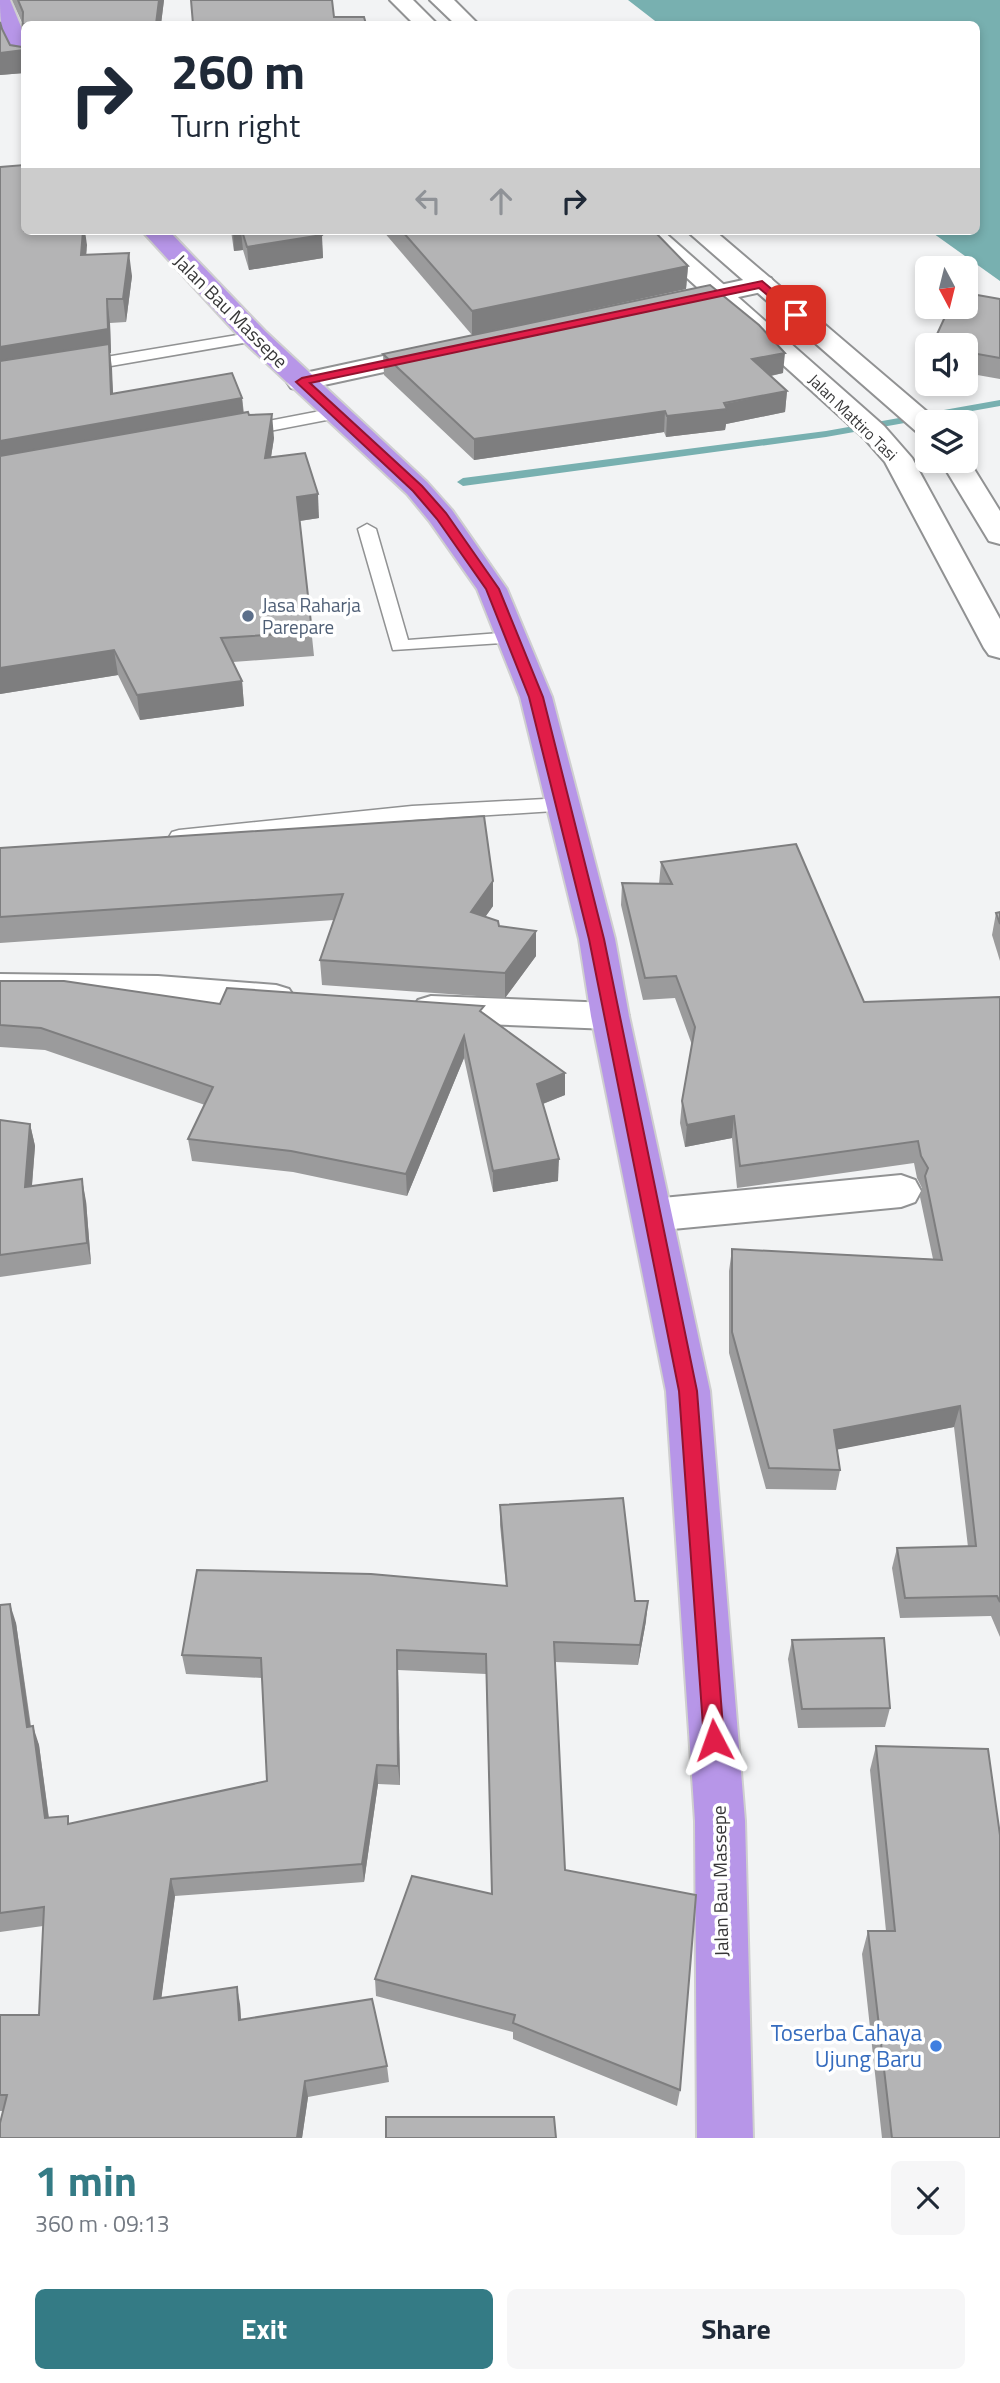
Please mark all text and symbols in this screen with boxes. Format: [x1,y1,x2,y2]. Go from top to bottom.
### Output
text: 260 m [171,33,305,108]
icon: right [56,49,147,140]
text: Turn right [171,101,300,149]
icon: left [409,182,447,220]
icon: ahead [482,182,520,220]
icon: right [555,182,593,220]
street label: Jalan Bau Massepe [168,247,295,374]
north arrow [915,256,978,318]
map controls [915,256,978,473]
pin [766,285,826,345]
icon: arrive [777,296,815,334]
button: sound [915,333,978,396]
street label: Jalan Mattiro Tasi [803,368,903,466]
button: layers [915,410,978,473]
place label: Jasa Raharja Parepare [262,590,361,641]
marker: Jasa Raharja Parepare [240,608,256,624]
position arrow [677,1703,751,1777]
street label: Jalan Bau Massepe [704,1805,735,1957]
place label: Toserba Cahaya Ujung Baru [771,2015,922,2076]
marker: Toserba Cahaya Ujung Baru [928,2038,944,2054]
text: 1 min [35,2148,137,2212]
button: close [891,2161,965,2235]
text: 360 m · 09:13 [35,2206,170,2241]
button: Exit [35,2289,493,2369]
button: Share [507,2289,965,2369]

